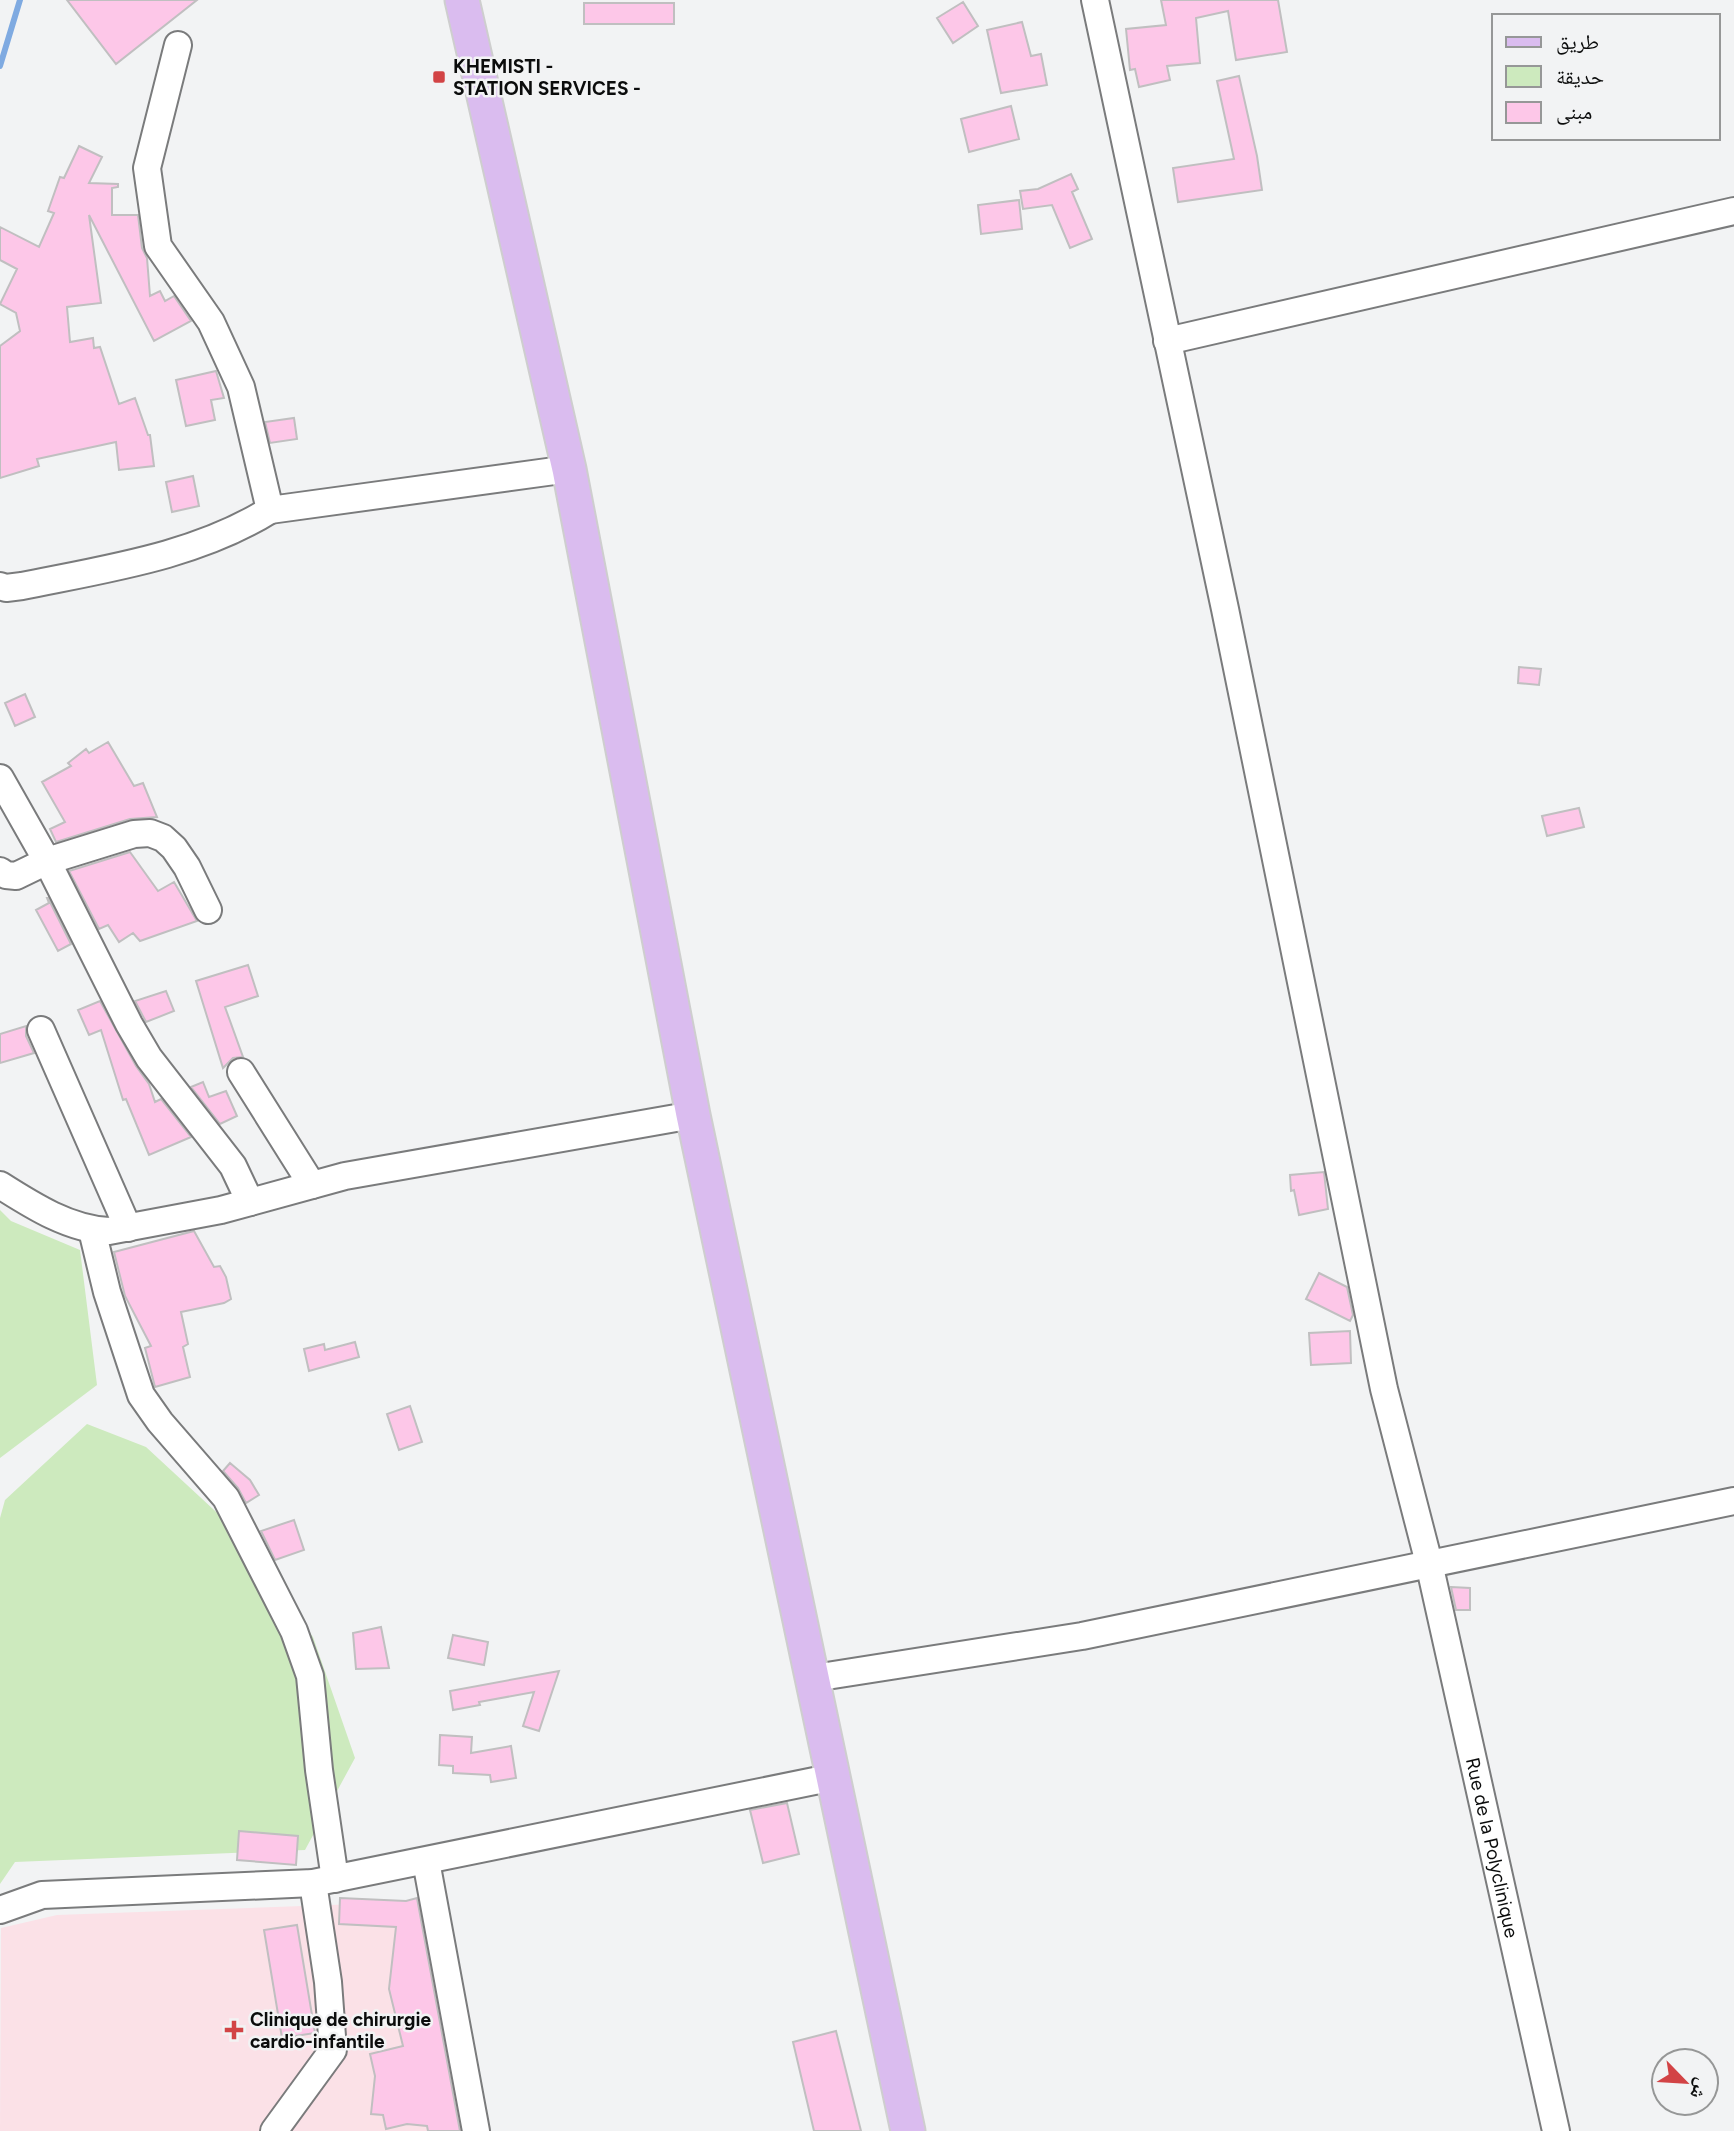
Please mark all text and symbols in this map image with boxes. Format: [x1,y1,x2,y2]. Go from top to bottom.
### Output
legend [1492,14,1720,140]
text: طريق [1556,29,1599,55]
place label: KHEMISTI - STATION SERVICES - [453,55,641,100]
text: حديقة [1556,64,1604,89]
marker: KHEMISTI - STATION SERVICES - [431,69,447,85]
text: مبنى [1556,99,1592,125]
street label: Rue de la Polyclinique [1461,1755,1523,1940]
place label: Clinique de chirurgie cardio-infantile [250,2008,431,2053]
marker: Clinique de chirurgie cardio-infantile [224,2020,244,2040]
north arrow [1650,2047,1720,2117]
text: ش [1685,2075,1715,2103]

